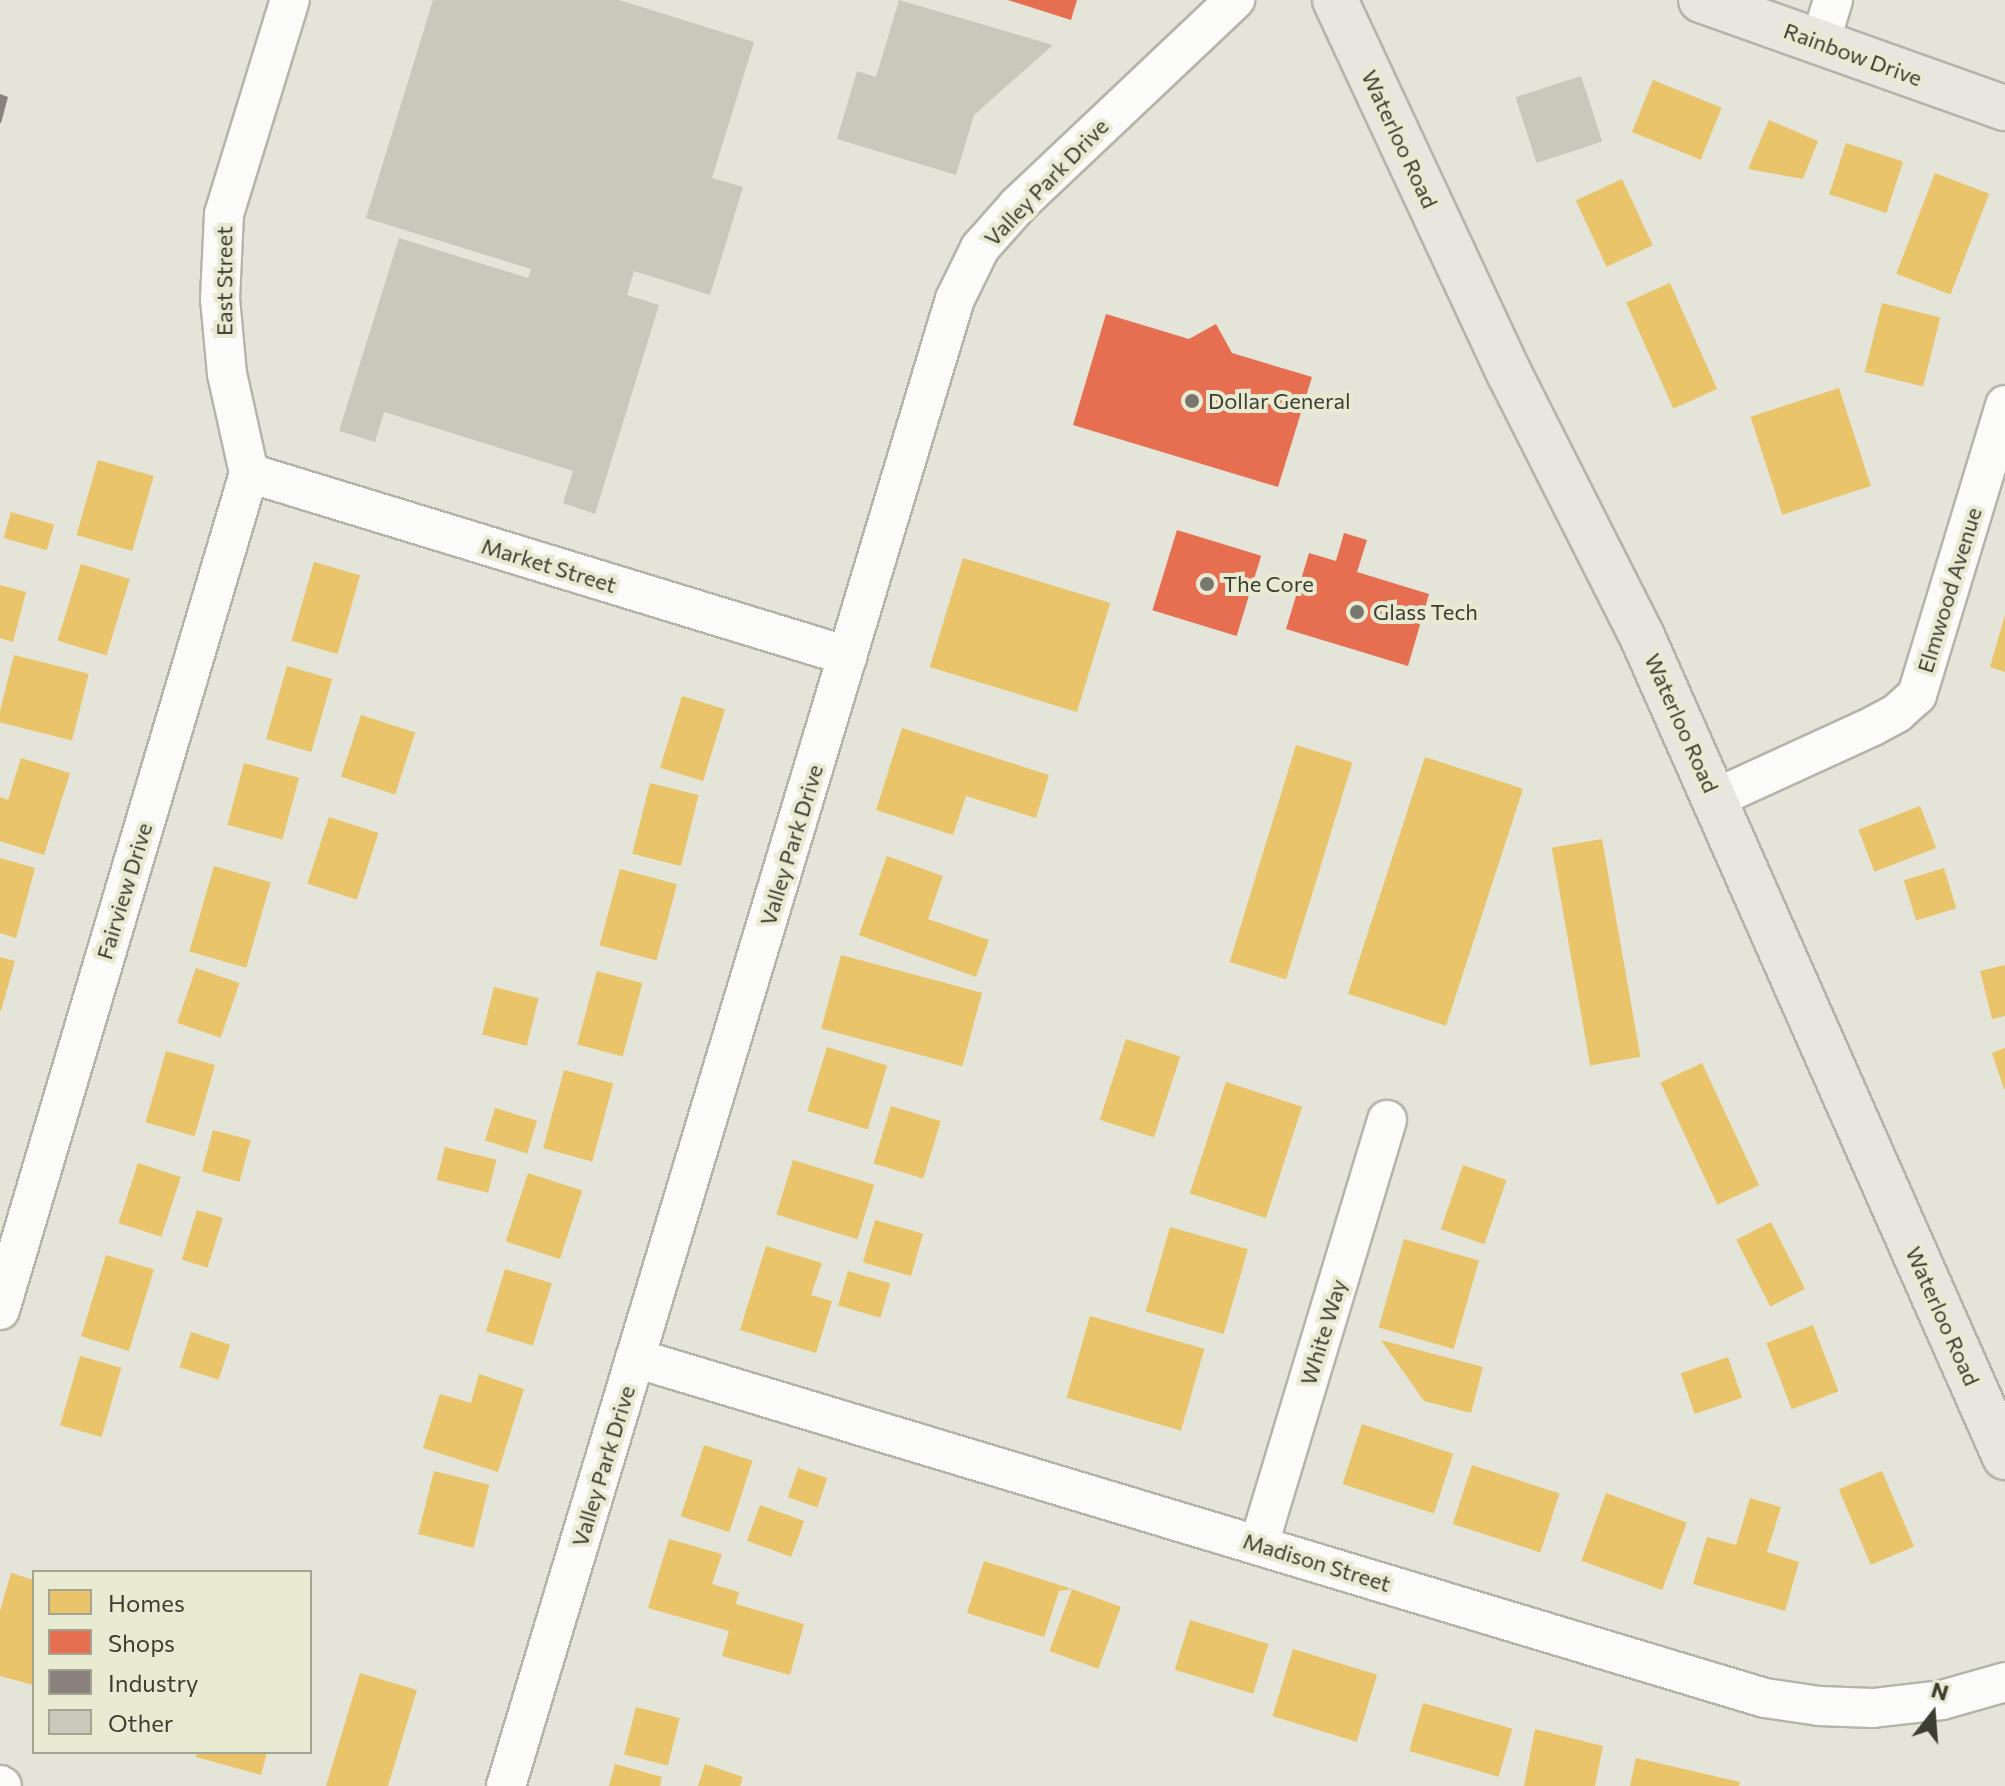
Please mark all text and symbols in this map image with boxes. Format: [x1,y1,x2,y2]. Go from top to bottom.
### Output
street label: Rainbow Drive [1780,17,1926,91]
street label: Waterloo Road [1356,66,1444,212]
street label: Valley Park Drive [979,113,1113,251]
street label: East Street [211,226,237,336]
place label: Dollar General [1208,388,1351,414]
marker: Dollar General [1183,392,1201,410]
street label: Elmwood Avenue [1911,504,1987,676]
street label: Market Street [478,532,620,598]
place label: The Core [1223,571,1314,597]
marker: The Core [1198,575,1216,593]
place label: Glass Tech [1373,599,1478,625]
marker: Glass Tech [1348,603,1366,621]
street label: Waterloo Road [1640,649,1724,797]
street label: Valley Park Drive [754,761,828,929]
street label: Fairview Drive [91,820,157,962]
street label: Waterloo Road [1901,1242,1985,1390]
street label: White Way [1294,1276,1352,1388]
street label: Valley Park Drive [566,1382,640,1550]
street label: Madison Street [1240,1527,1394,1597]
legend [32,1570,312,1754]
text: Homes [108,1588,185,1617]
text: Shops [108,1628,175,1657]
text: Industry [108,1668,198,1697]
north arrow [1893,1674,1973,1754]
text: N [1928,1675,1952,1706]
text: Other [108,1708,173,1737]

